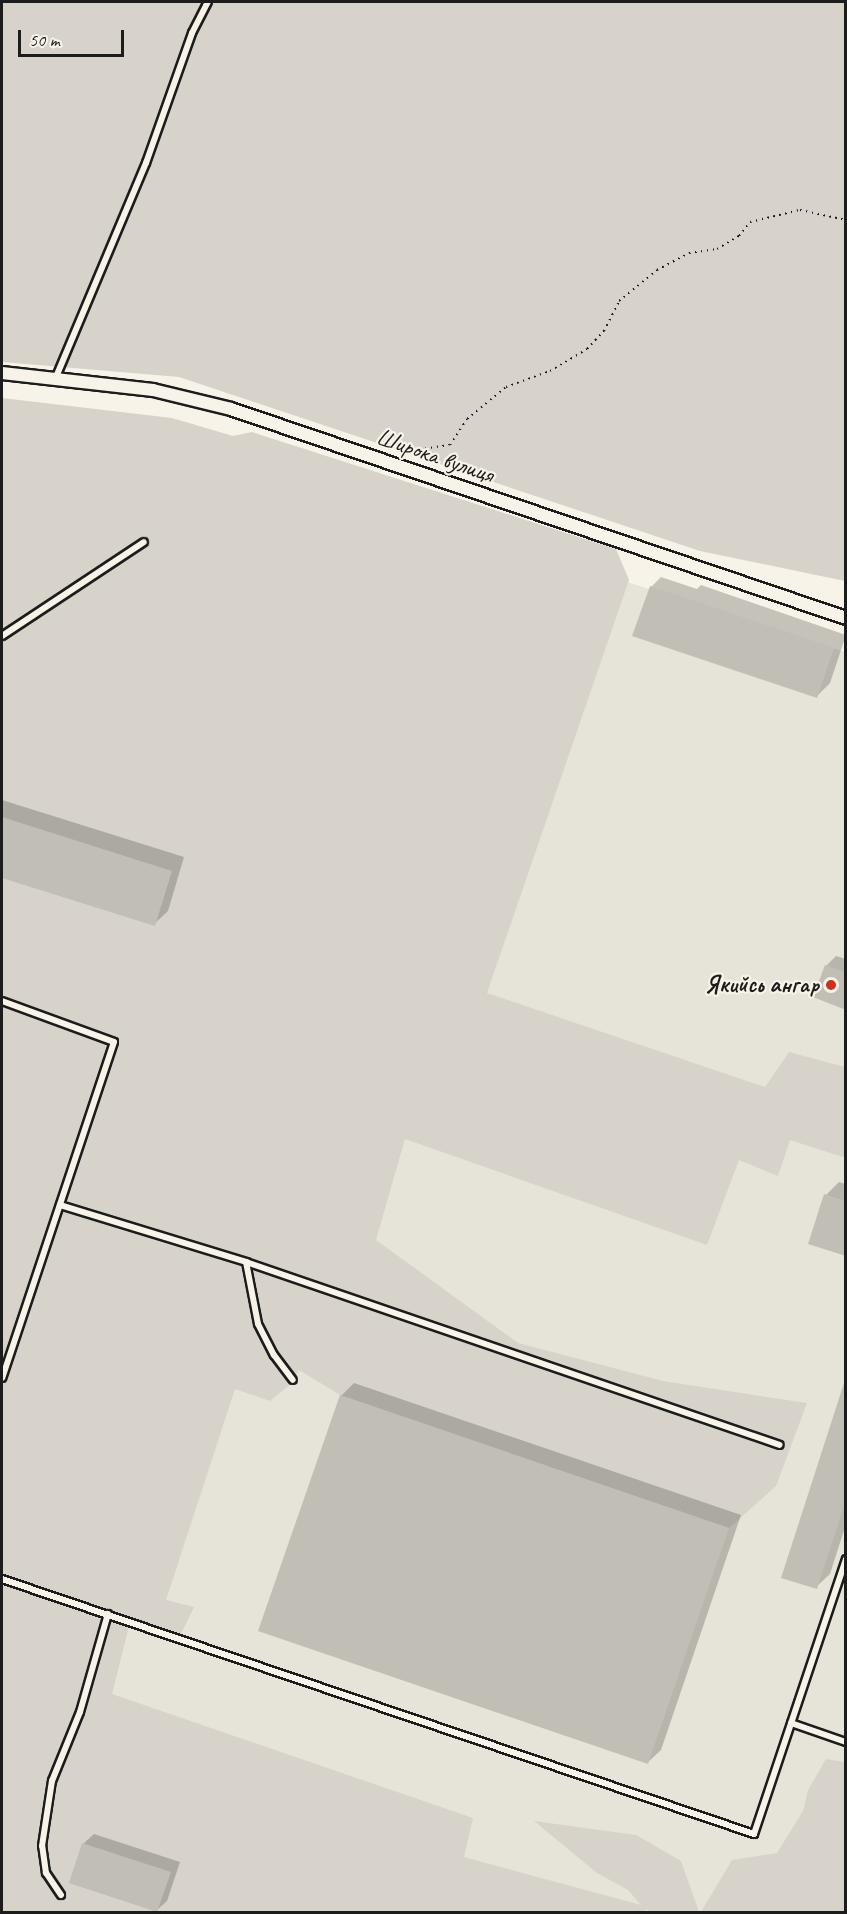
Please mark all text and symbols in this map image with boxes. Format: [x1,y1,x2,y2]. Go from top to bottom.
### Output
scale bar [21,18,128,56]
text: 50 m [29,29,60,51]
street label: Широка вулиця [373,423,497,489]
place label: Якийсь ангар [705,971,819,999]
marker: Якийсь ангар [824,978,838,992]

